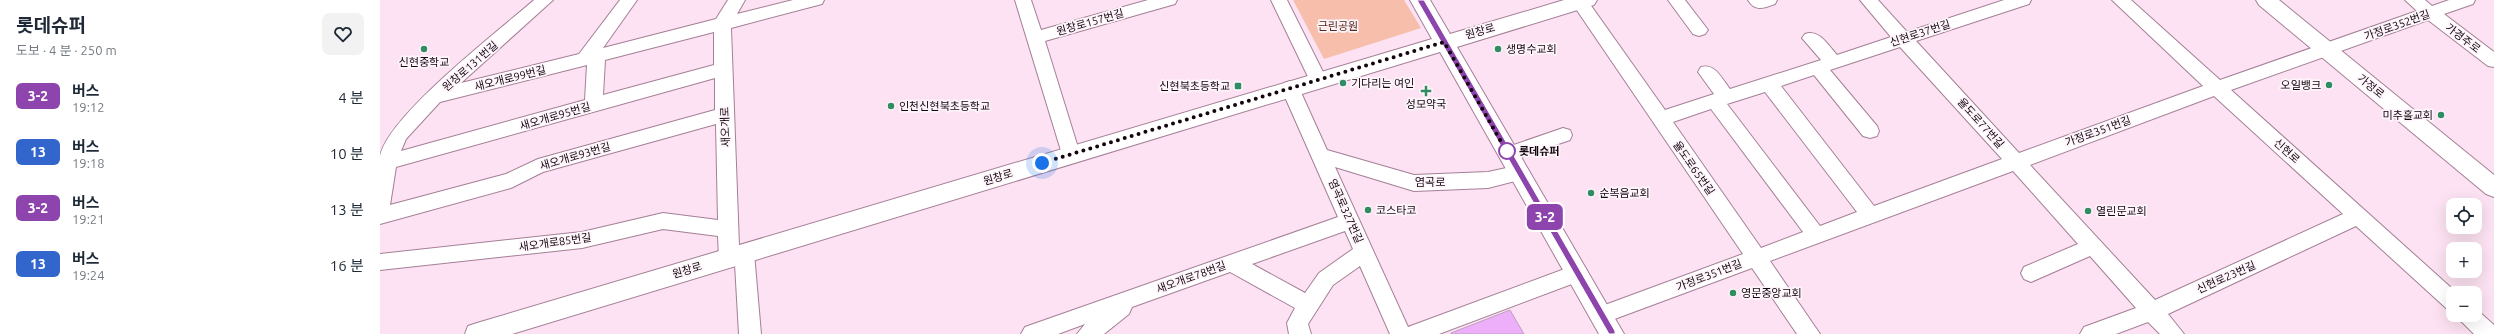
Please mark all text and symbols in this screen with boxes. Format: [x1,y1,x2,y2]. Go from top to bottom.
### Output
street label: 원창로157번길 [1055,7,1125,37]
street label: 가정로352번길 [2362,8,2432,42]
button: heart [322,13,364,55]
text: 롯데슈퍼 [16,14,86,36]
street label: 신현로37번길 [1888,18,1952,48]
park label: 근린공원 [1318,20,1358,32]
street label: 원창로 [1464,21,1496,41]
street label: 가경주로 [2443,21,2483,55]
street label: 원창로131번길 [440,39,500,93]
text: 도보 · 4 분 · 250 m [16,43,117,57]
place label: 생명수교회 [1506,43,1557,55]
marker: 신현중학교 [419,44,429,54]
marker: 생명수교회 [1493,44,1503,54]
place label: 신현중학교 [399,56,449,68]
street label: 새오개로99번길 [473,63,547,93]
street label: 가정로 [2355,72,2387,100]
place label: 기다리는 여인 [1351,77,1414,89]
marker: 기다리는 여인 [1338,78,1348,88]
place label: 오일뱅크 [2281,79,2321,91]
place label: 신현북초등학교 [1159,80,1230,92]
marker: 오일뱅크 [2324,80,2334,90]
marker: 신현북초등학교 [1233,81,1243,91]
text: 버스 [72,82,100,99]
marker: 성모약국 [1421,86,1431,96]
text: 3-2 [28,88,48,104]
text: 4 분 [338,89,364,106]
street label: 율도로77번길 [1955,96,2007,150]
place label: 성모약국 [1406,98,1446,110]
text: 19:12 [72,100,105,114]
street label: 새오개로95번길 [518,100,592,132]
place label: 인천신현북초등학교 [899,100,990,112]
marker: 인천신현북초등학교 [886,101,896,111]
street label: 새오개로 [718,107,732,147]
place label: 미추홀교회 [2382,109,2433,121]
marker: 미추홀교회 [2436,110,2446,120]
street label: 가정로351번길 [2063,114,2133,148]
street label: 신현로 [2272,136,2302,166]
text: 버스 [72,138,100,155]
street label: 율도로65번길 [1671,139,1717,197]
street label: 새오개로93번길 [538,140,612,172]
marker: 롯데슈퍼 [1498,142,1516,160]
text: 13 [30,144,46,160]
text: 10 분 [330,145,364,162]
place label: 롯데슈퍼 [1519,145,1559,157]
your location [1032,153,1052,173]
text: 19:18 [72,156,105,170]
street label: 원창로 [982,167,1014,187]
street label: 염곡로 [1415,176,1445,188]
street label: 염곡로327번길 [1326,177,1366,245]
place label: 순복음교회 [1599,187,1650,199]
marker: 순복음교회 [1586,188,1596,198]
text: 버스 [72,194,100,211]
map controls [2446,198,2482,322]
button: locate [2446,198,2482,234]
text: 3-2 [28,200,48,216]
text: 13 분 [330,201,364,218]
place label: 코스타코 [1376,204,1416,216]
line badge: 3-2 [1522,204,1568,230]
marker: 코스타코 [1363,205,1373,215]
place label: 열린문교회 [2096,205,2147,217]
marker: 열린문교회 [2083,206,2093,216]
text: 3-2 [1535,209,1555,225]
text: 19:21 [72,212,105,226]
street label: 새오개로85번길 [518,231,592,253]
button: + [2446,242,2482,278]
text: 버스 [72,250,100,267]
text: 13 [30,256,46,272]
text: 16 분 [330,257,364,274]
street label: 가정로351번길 [1675,257,1743,293]
street label: 새오개로78번길 [1155,259,1227,295]
street label: 신현로23번길 [2195,259,2257,295]
street label: 원창로 [671,260,703,280]
text: 19:24 [72,268,105,282]
button: − [2446,286,2482,322]
place label: 영문중앙교회 [1741,287,1802,299]
marker: 영문중앙교회 [1728,288,1738,298]

